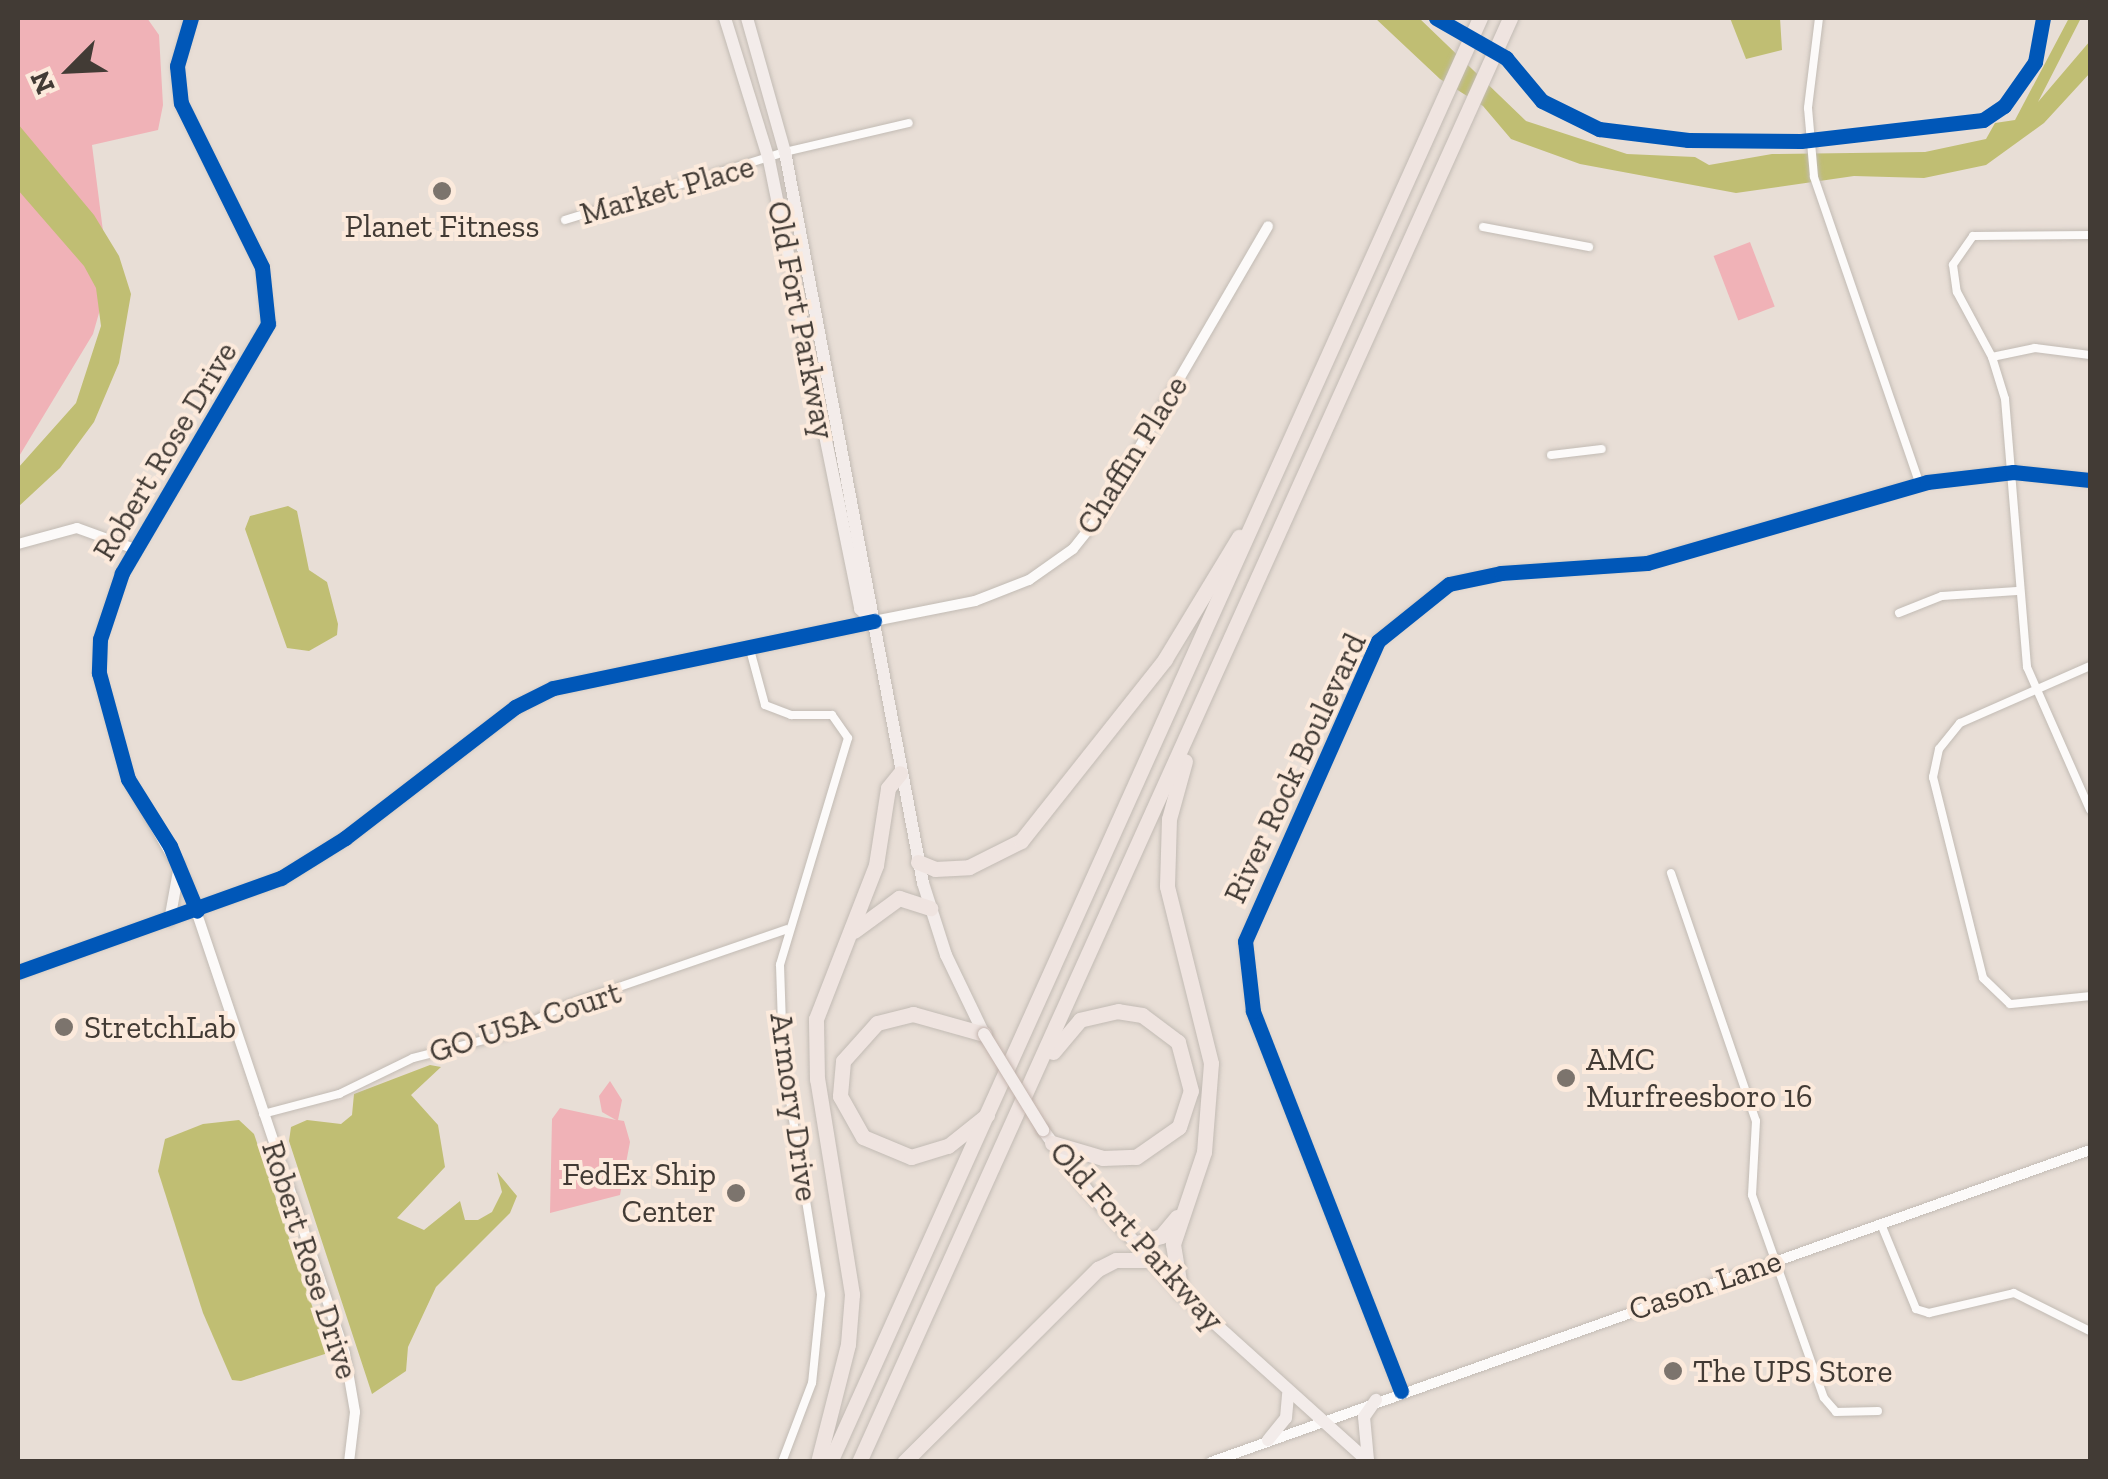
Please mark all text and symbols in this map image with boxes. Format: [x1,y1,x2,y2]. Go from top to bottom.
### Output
north arrow [20,20,120,120]
text: N [23,66,62,99]
street label: Market Place [576,147,758,233]
marker: Planet Fitness [431,180,453,202]
street label: Old Fort Parkway [759,198,843,442]
place label: Planet Fitness [345,207,539,245]
street label: Robert Rose Drive [85,335,245,567]
street label: Chaffin Place [1068,369,1196,541]
street label: River Rock Boulevard [1216,627,1374,909]
street label: GO USA Court [424,973,626,1071]
place label: StretchLab [84,1008,236,1046]
street label: Armory Drive [762,1010,826,1204]
marker: StretchLab [53,1016,75,1038]
place label: AMC Murfreesboro 16 [1586,1041,1813,1116]
marker: AMC Murfreesboro 16 [1555,1067,1577,1089]
street label: Old Fort Parkway [1042,1133,1232,1339]
street label: Robert Rose Drive [253,1136,367,1384]
place label: FedEx Ship Center [562,1156,716,1231]
marker: FedEx Ship Center [725,1182,747,1204]
street label: Cason Lane [1624,1241,1786,1329]
place label: The UPS Store [1693,1352,1893,1390]
marker: The UPS Store [1662,1360,1684,1382]

